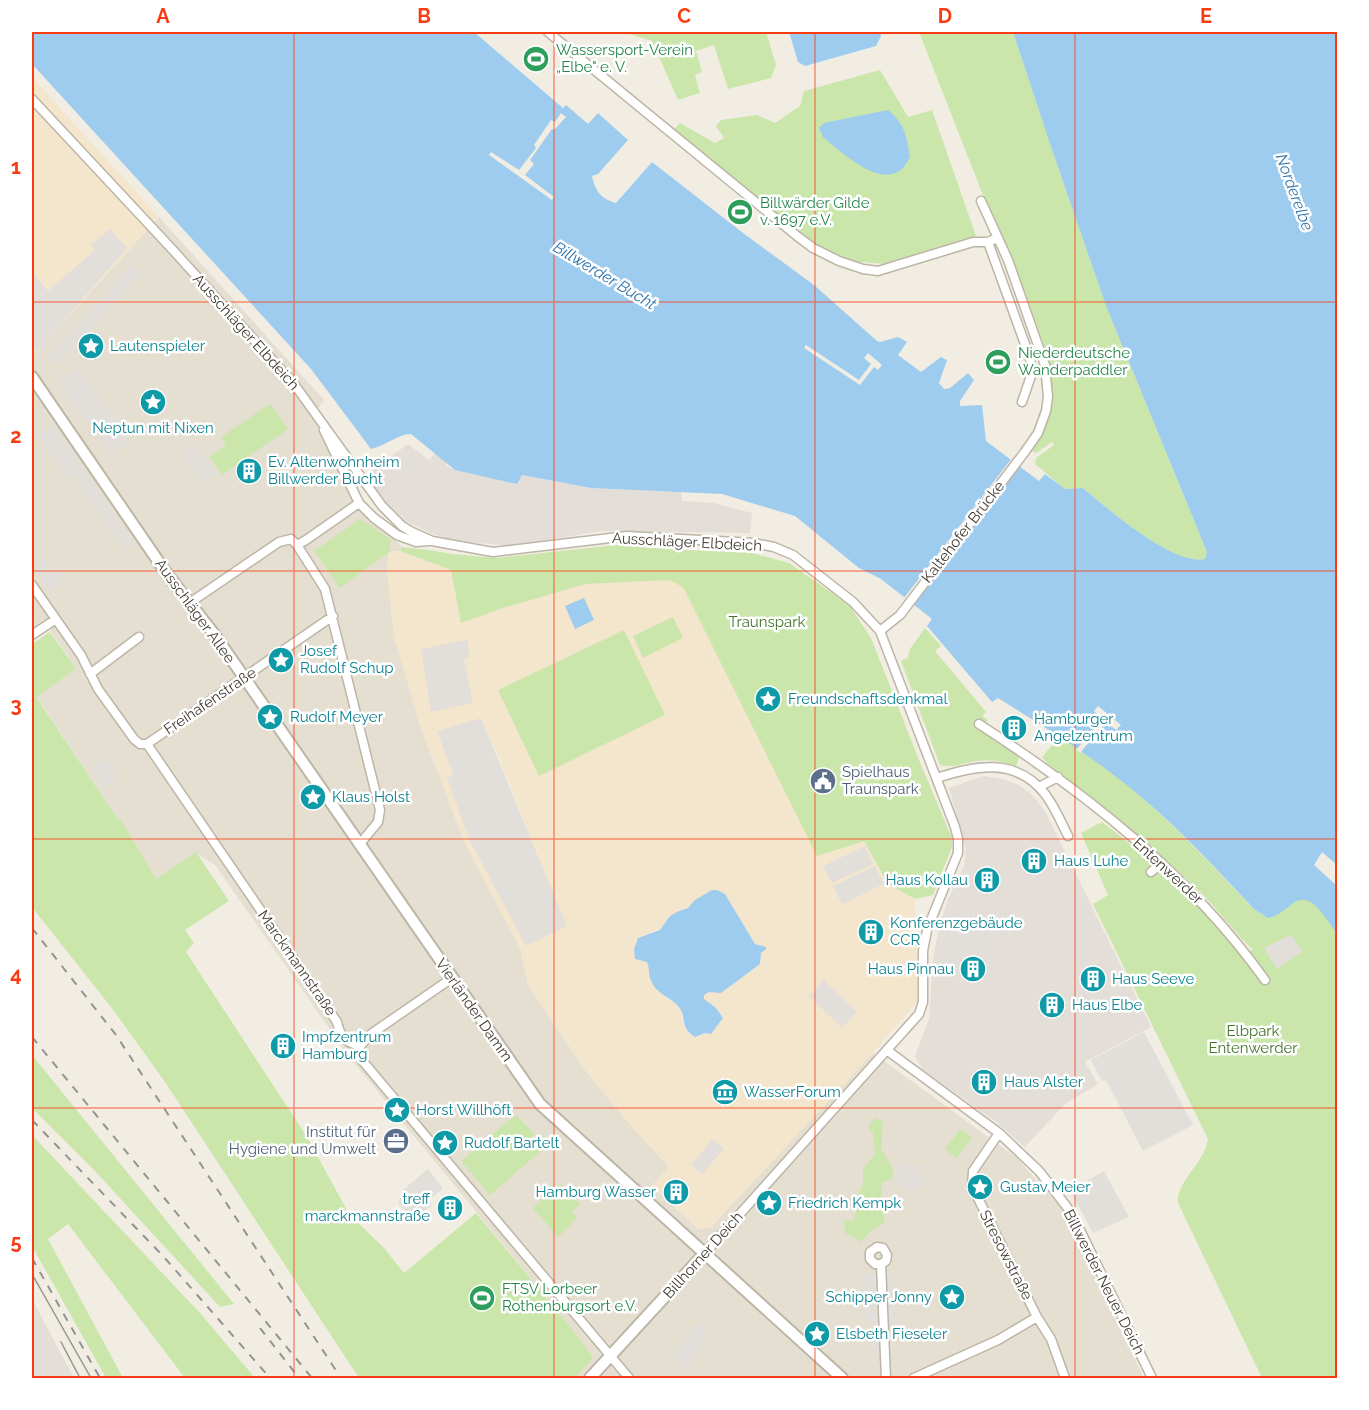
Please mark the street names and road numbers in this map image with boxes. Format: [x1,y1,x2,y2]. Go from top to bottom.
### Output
street label: Ausschläger Elbdeich [189,270,303,394]
street label: Kaltehofer Brücke [918,477,1008,586]
street label: Ausschläger Elbdeich [611,529,763,555]
street label: Ausschläger Allee [151,555,239,667]
street label: Freihafenstraße [161,663,260,738]
street label: Entenwerder [1129,834,1207,908]
street label: Marckmannstraße [254,907,340,1019]
street label: Vierländer Damm [432,955,516,1065]
street label: Billwerder Neuer Deich [1060,1206,1148,1358]
street label: Stresowstraße [976,1207,1036,1303]
street label: Billhorner Deich [659,1208,747,1302]

